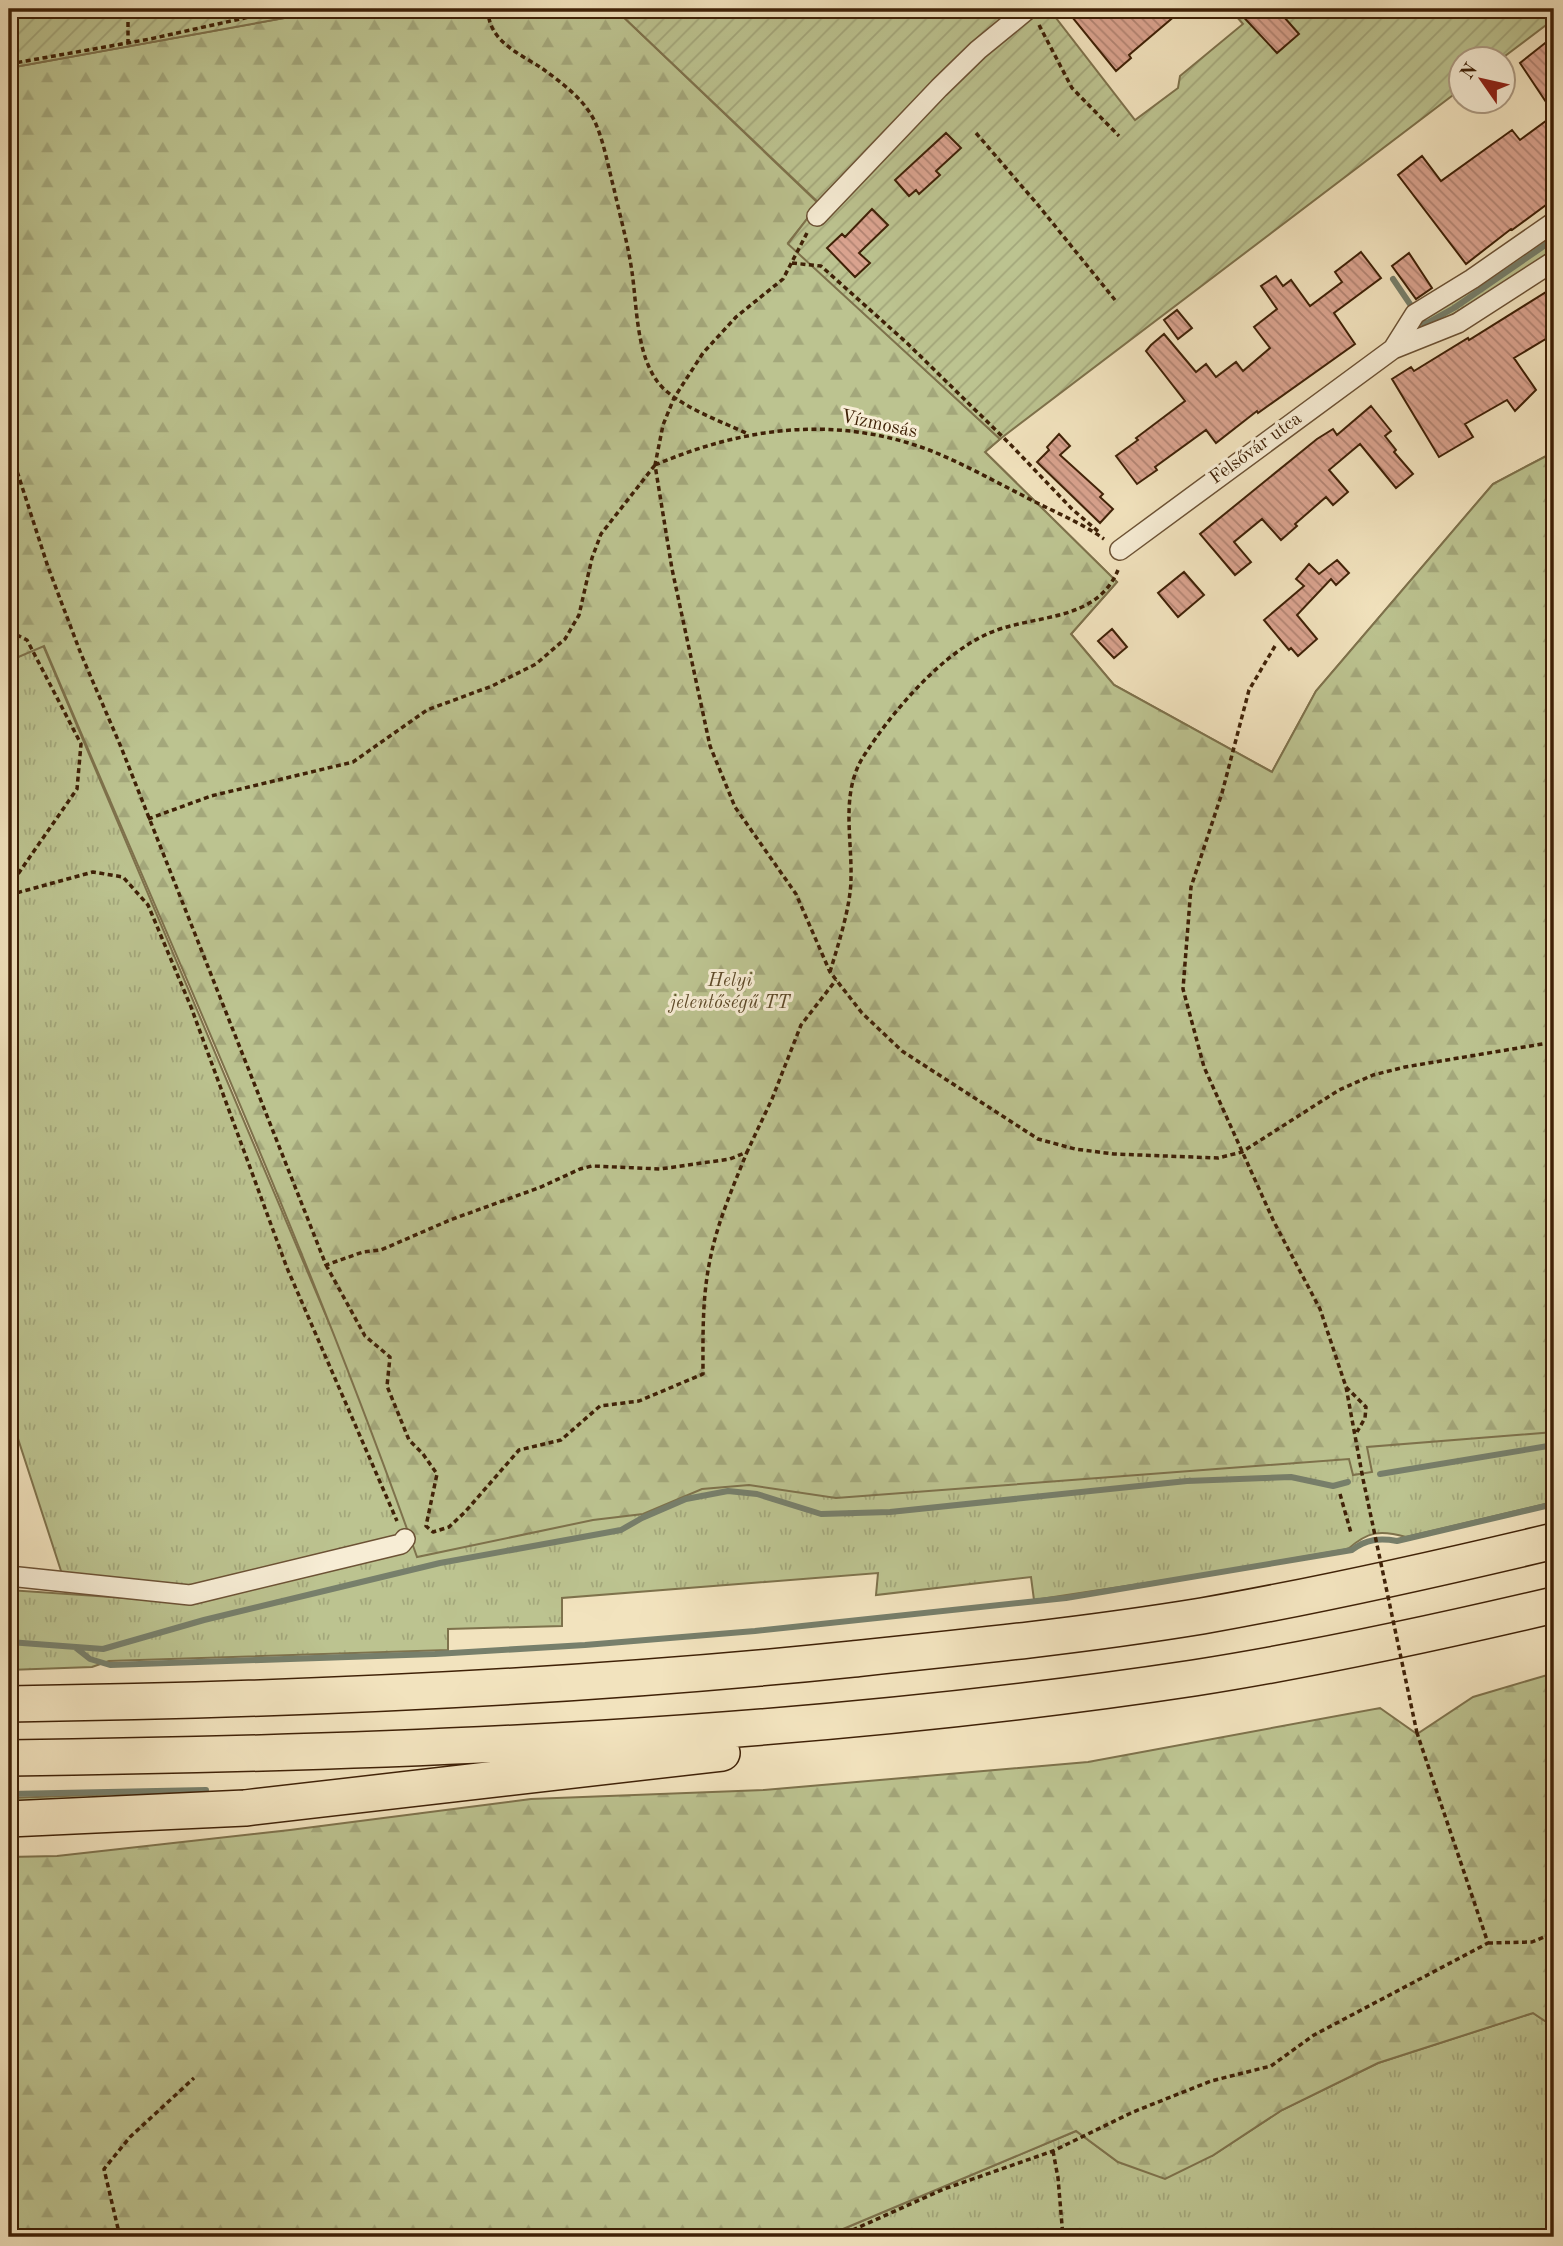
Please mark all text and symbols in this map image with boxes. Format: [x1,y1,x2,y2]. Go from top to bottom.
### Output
north arrow [1448,46,1518,116]
text: N [1458,60,1482,83]
street label: Vízmosás [839,408,919,442]
street label: Felsővár utca [1206,409,1306,489]
park label: Helyi jelentőségű TT [668,972,792,1013]

